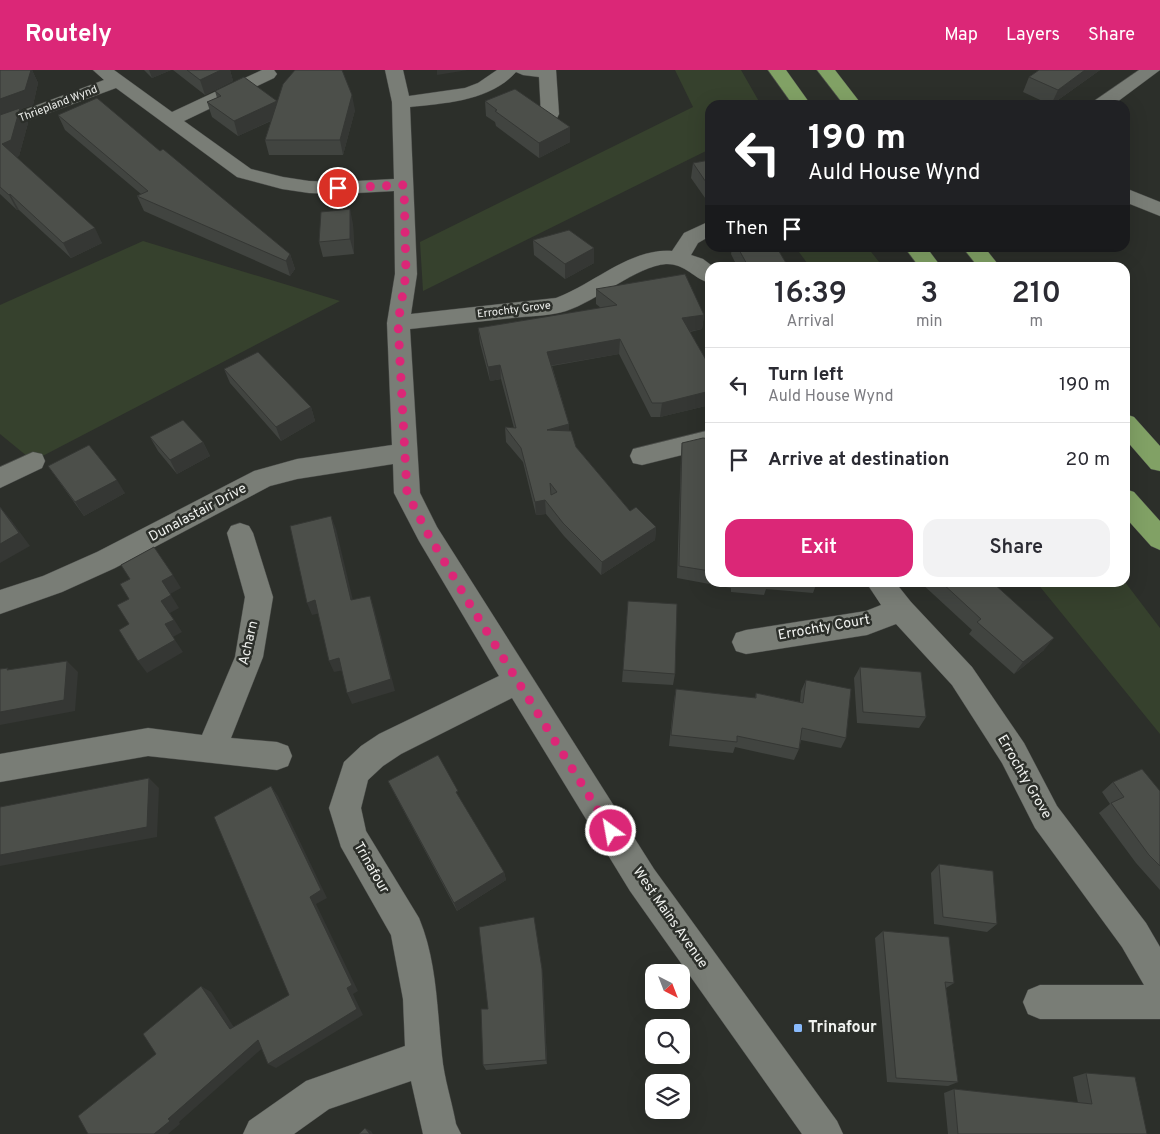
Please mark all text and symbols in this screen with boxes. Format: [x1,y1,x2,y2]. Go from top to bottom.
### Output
text: Routely [25,20,112,50]
text: Map [944,24,978,47]
text: Layers [1006,24,1060,47]
text: Share [1088,24,1135,47]
street label: Thriepland Wynd [17,83,99,125]
text: 190 m [808,117,906,161]
icon: left [725,120,790,185]
text: Auld House Wynd [808,160,980,187]
pin [317,167,359,209]
icon: arrive [324,174,352,202]
icon: arrive [778,215,806,243]
text: Then [725,217,768,241]
text: 16:39 [774,276,847,313]
text: 3 [920,276,938,313]
text: 210 [1011,276,1061,313]
street label: Errochty Grove [476,299,552,321]
text: Arrival [787,312,834,332]
text: min [916,312,943,332]
text: m [1030,312,1043,332]
text: Turn left [768,363,844,387]
icon: left [725,371,753,399]
text: 190 m [1059,373,1110,397]
text: Auld House Wynd [768,387,893,407]
icon: arrive [725,446,753,474]
text: Arrive at destination [768,448,949,472]
text: 20 m [1066,448,1110,472]
street label: Dunalastair Drive [146,480,250,546]
button: Exit [725,519,913,577]
button: Share [923,519,1110,577]
street label: Errochty Court [777,612,871,644]
street label: Acharn [236,619,262,667]
street label: Errochty Grove [993,732,1055,822]
position arrow [584,804,636,856]
street label: Trinafour [349,839,393,897]
street label: West Mains Avenue [629,864,711,972]
north arrow [645,964,690,1009]
map controls [645,964,690,1119]
place label: Trinafour [808,1018,877,1038]
button: search [645,1019,690,1064]
marker: Trinafour [792,1022,804,1034]
button: layers [645,1074,690,1119]

